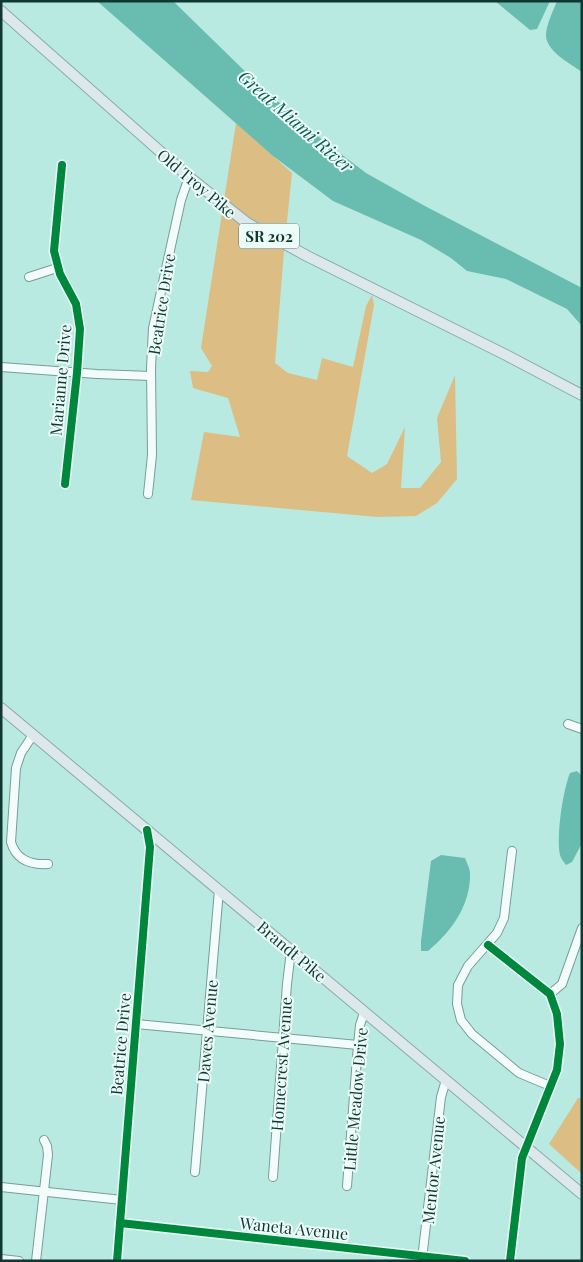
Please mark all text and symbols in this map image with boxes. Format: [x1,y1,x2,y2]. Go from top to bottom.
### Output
water label: Great Miami River [233,64,360,178]
street label: Old Troy Pike [153,144,241,222]
road number: SR 202 [239,224,299,248]
street label: Beatrice Drive [143,252,179,356]
street label: Marianne Drive [45,323,75,437]
street label: Brandt Pike [253,916,331,986]
street label: Dawes Avenue [192,979,222,1083]
street label: Beatrice Drive [105,992,135,1096]
street label: Homecrest Avenue [266,996,296,1132]
street label: Little Meadow Drive [338,1026,372,1172]
street label: Mentor Avenue [417,1115,449,1225]
street label: Waneta Avenue [238,1212,349,1244]

